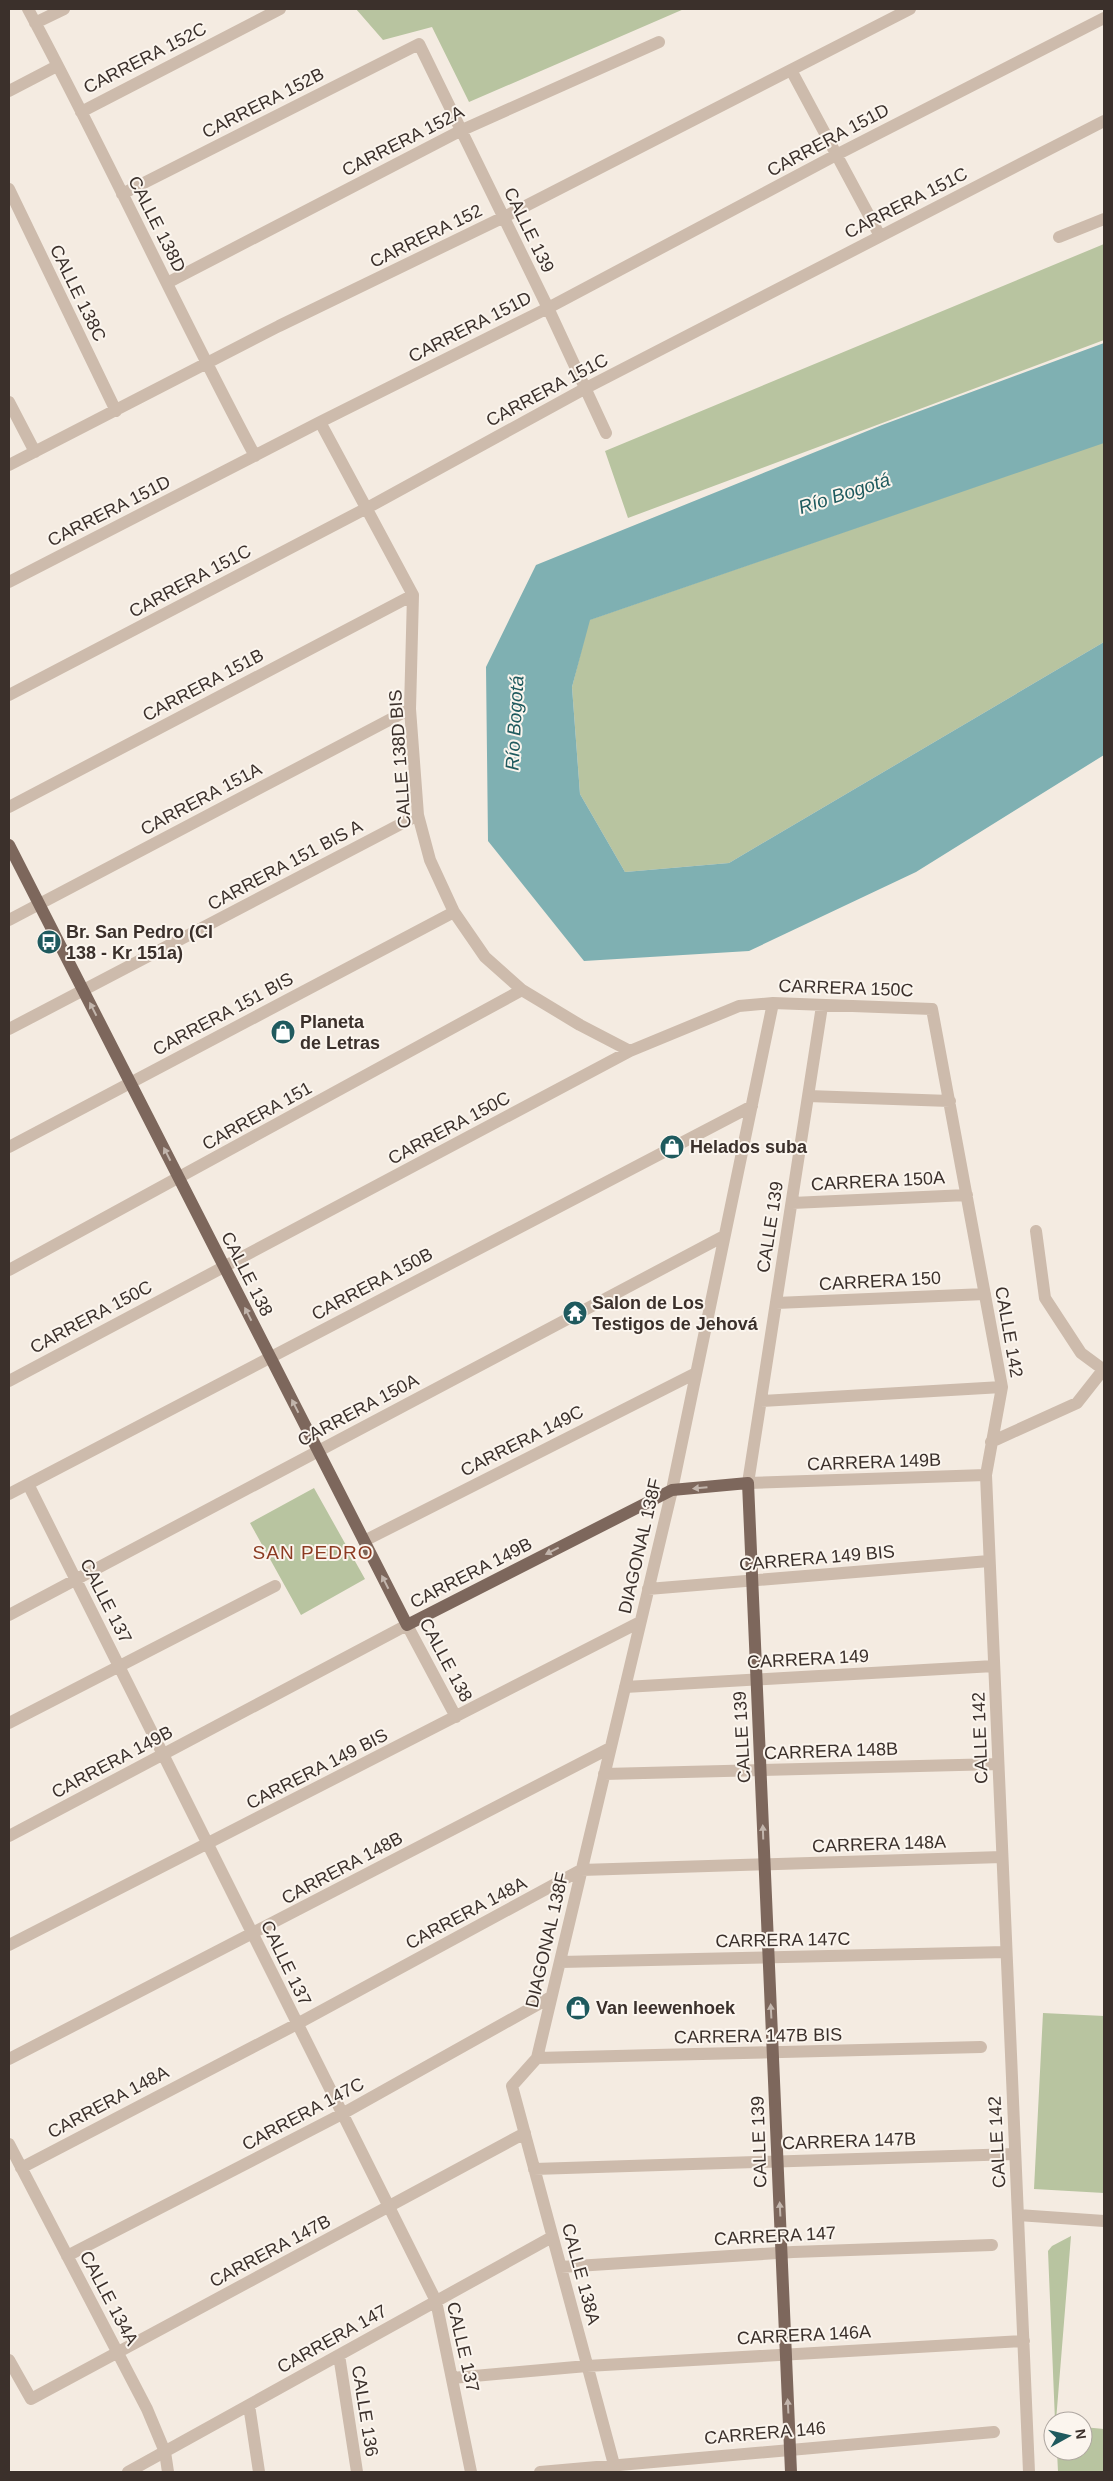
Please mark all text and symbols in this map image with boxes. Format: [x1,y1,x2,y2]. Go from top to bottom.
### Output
street label: CARRERA 152C [80,18,210,98]
street label: CARRERA 152B [199,64,327,142]
street label: CARRERA 151D [764,99,892,181]
street label: CARRERA 152A [339,102,467,180]
street label: CARRERA 151C [841,163,971,243]
street label: CALLE 138D [124,173,190,275]
street label: CALLE 139 [500,184,558,276]
street label: CARRERA 152 [367,200,485,272]
street label: CALLE 138C [46,241,110,345]
street label: CARRERA 151D [405,287,535,367]
street label: CARRERA 151C [483,349,611,431]
water label: Río Bogotá [796,469,893,518]
street label: CARRERA 151D [44,471,174,551]
street label: CARRERA 151C [126,540,254,622]
street label: CARRERA 151B [139,645,267,725]
water label: Río Bogotá [502,675,527,771]
street label: CALLE 138D BIS [385,689,415,829]
street label: CARRERA 151A [137,759,265,839]
street label: CARRERA 151 BIS A [204,816,366,914]
place label: Br. San Pedro (Cl 138 - Kr 151a) [66,922,213,963]
bus stop icon: Br. San Pedro (Cl 138 - Kr 151a) [36,929,62,955]
street label: CARRERA 151 BIS [149,969,297,1059]
street label: CARRERA 150C [778,976,914,1000]
one-way arrow [89,1002,97,1016]
place label: Planeta de Letras [300,1012,380,1053]
shop icon: Planeta de Letras [270,1019,296,1045]
street label: CARRERA 151 [199,1078,315,1154]
street label: CARRERA 150C [385,1087,513,1169]
shop icon: Helados suba [659,1134,685,1160]
place label: Helados suba [690,1137,808,1157]
one-way arrow [163,1146,171,1161]
street label: CARRERA 150A [811,1168,945,1194]
street label: CALLE 139 [753,1180,787,1274]
street label: CALLE 138 [217,1228,277,1320]
street label: CARRERA 150B [308,1244,436,1324]
street label: CARRERA 150 [819,1268,941,1294]
street label: CARRERA 150C [27,1276,155,1358]
street label: CALLE 142 [991,1285,1027,1379]
place label: Salon de Los Testigos de Jehová [592,1293,759,1334]
temple icon: Salon de Los Testigos de Jehová [562,1300,588,1326]
one-way arrow [244,1307,252,1321]
street label: CARRERA 150A [294,1370,422,1450]
one-way arrow [291,1398,299,1413]
street label: CARRERA 149C [457,1401,587,1481]
street label: CARRERA 149B [807,1450,941,1474]
street label: DIAGONAL 138F [615,1476,665,1616]
one-way arrow [691,1484,707,1492]
street label: CARRERA 149B [407,1534,535,1612]
street label: CARRERA 149 BIS [738,1541,896,1575]
district label: SAN PEDRO [253,1542,373,1563]
one-way arrow [545,1547,559,1555]
street label: CALLE 137 [76,1555,136,1647]
one-way arrow [381,1574,389,1589]
street label: CALLE 138 [416,1615,476,1705]
street label: CARRERA 149 [747,1646,869,1672]
street label: CALLE 139 [730,1691,754,1783]
street label: CALLE 142 [968,1692,992,1784]
street label: CARRERA 149B [48,1722,176,1802]
street label: CARRERA 149 BIS [243,1725,391,1813]
street label: CARRERA 148B [764,1739,898,1763]
one-way arrow [759,1823,767,1839]
street label: CARRERA 148B [278,1828,406,1908]
street label: CARRERA 148A [812,1832,946,1856]
street label: DIAGONAL 138F [522,1870,572,2010]
street label: CARRERA 148A [402,1873,530,1953]
street label: CALLE 137 [257,1917,315,2009]
street label: CARRERA 147C [715,1929,851,1951]
shop icon: Van leewenhoek [565,1995,591,2021]
place label: Van leewenhoek [596,1998,736,2018]
one-way arrow [767,2003,775,2019]
street label: CARRERA 147B BIS [674,2025,842,2047]
street label: CARRERA 148A [44,2062,172,2142]
street label: CARRERA 147C [239,2073,367,2155]
street label: CALLE 139 [747,2096,771,2188]
street label: CALLE 142 [985,2096,1009,2188]
street label: CARRERA 147B [782,2129,916,2153]
one-way arrow [775,2200,783,2216]
street label: CARRERA 147B [206,2211,334,2291]
street label: CALLE 138A [558,2221,604,2327]
street label: CARRERA 147 [714,2223,836,2249]
street label: CALLE 134A [76,2247,142,2349]
street label: CALLE 137 [443,2300,483,2394]
street label: CARRERA 147 [274,2301,390,2377]
street label: CARRERA 146A [737,2322,871,2348]
street label: CALLE 136 [348,2364,382,2458]
one-way arrow [784,2398,792,2414]
north arrow [1043,2411,1093,2461]
street label: CARRERA 146 [703,2418,827,2448]
text: N [1072,2428,1090,2440]

